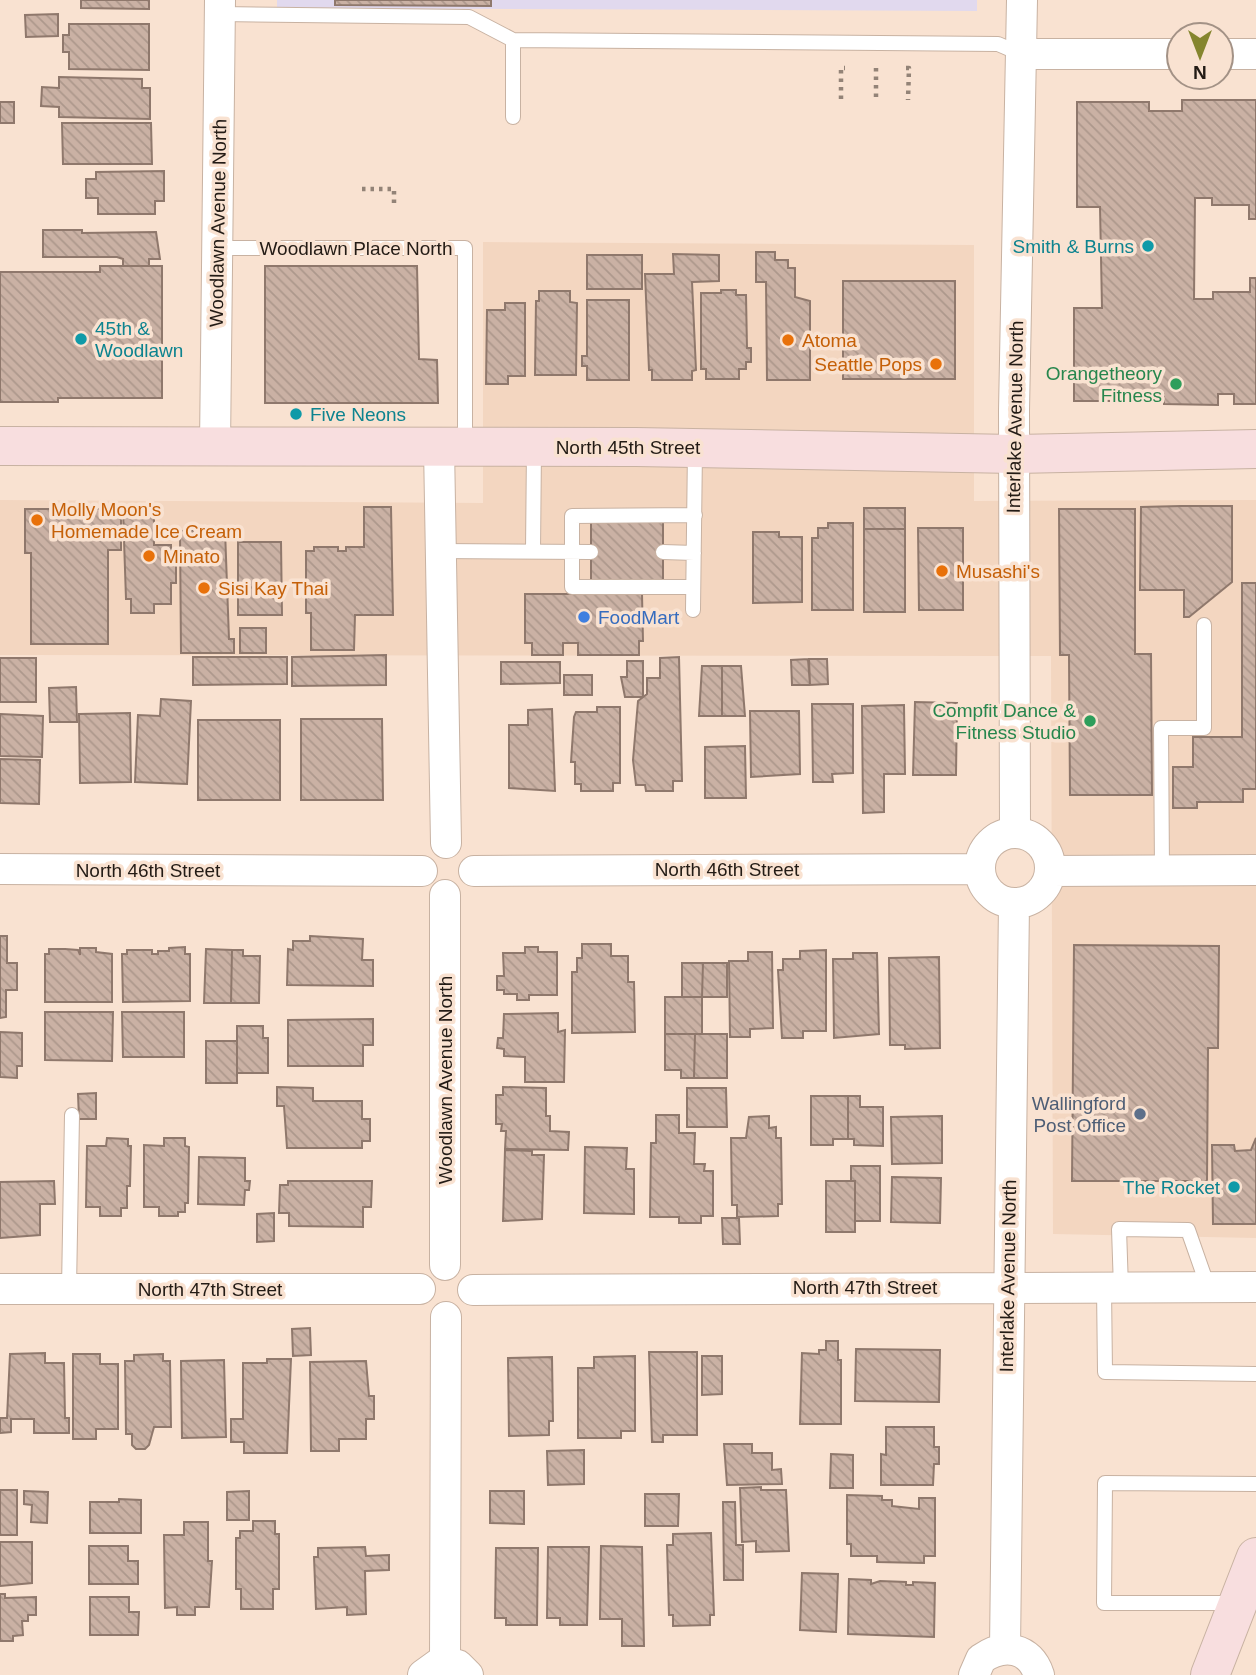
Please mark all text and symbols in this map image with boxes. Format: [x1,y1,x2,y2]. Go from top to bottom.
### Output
north arrow [1165,21,1235,91]
text: N [1193,62,1207,83]
street label: Woodlawn Avenue North [206,119,230,327]
place label: Smith & Burns [1013,236,1134,257]
street label: Woodlawn Place North [260,238,452,259]
marker: Smith & Burns [1140,238,1156,254]
place label: 45th & Woodlawn [95,318,183,361]
street label: Interlake Avenue North [1003,320,1027,514]
place label: Atoma [802,330,857,351]
marker: 45th & Woodlawn [73,331,89,347]
marker: Atoma [780,332,796,348]
place label: Seattle Pops [814,354,922,375]
marker: Seattle Pops [928,356,944,372]
place label: Orangetheory Fitness [1046,363,1162,406]
marker: Orangetheory Fitness [1168,376,1184,392]
place label: Five Neons [310,404,406,425]
marker: Five Neons [288,406,304,422]
street label: North 45th Street [556,437,701,458]
place label: Molly Moon's Homemade Ice Cream [51,499,242,542]
marker: Molly Moon's Homemade Ice Cream [29,512,45,528]
place label: Minato [163,546,220,567]
marker: Minato [141,548,157,564]
place label: Musashi's [956,561,1040,582]
marker: Musashi's [934,563,950,579]
place label: Sisi Kay Thai [218,578,329,599]
marker: Sisi Kay Thai [196,580,212,596]
place label: FoodMart [598,607,680,628]
marker: FoodMart [576,609,592,625]
place label: Compfit Dance & Fitness Studio [932,700,1076,743]
marker: Compfit Dance & Fitness Studio [1082,713,1098,729]
street label: North 46th Street [655,859,800,880]
street label: North 46th Street [76,860,221,881]
street label: Woodlawn Avenue North [435,976,456,1184]
place label: Wallingford Post Office [1032,1093,1126,1136]
marker: Wallingford Post Office [1132,1106,1148,1122]
place label: The Rocket [1123,1177,1221,1198]
street label: Interlake Avenue North [996,1179,1020,1373]
marker: The Rocket [1226,1179,1242,1195]
street label: North 47th Street [793,1277,938,1298]
street label: North 47th Street [138,1279,283,1300]

